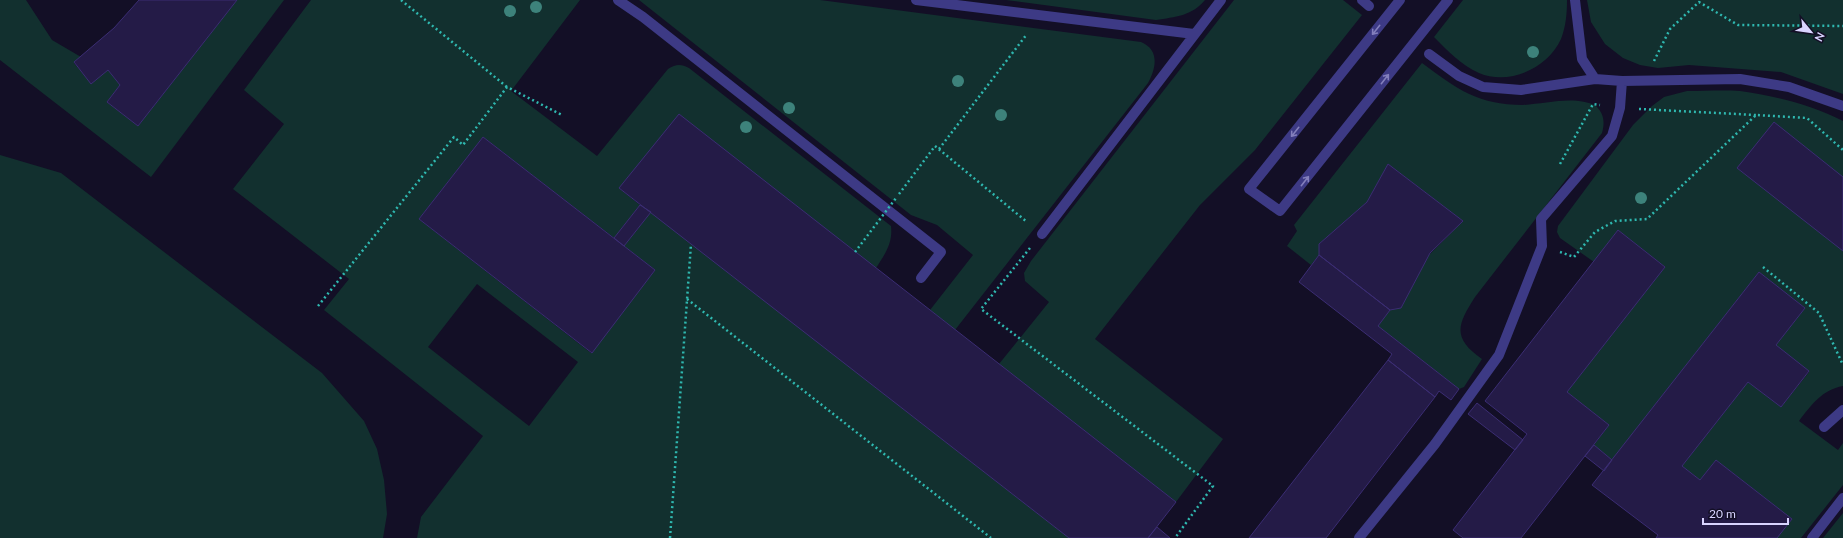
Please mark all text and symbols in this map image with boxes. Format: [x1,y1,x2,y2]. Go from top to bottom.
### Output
north arrow [1791,12,1831,52]
one-way arrow [1371,25,1380,36]
text: N [1812,30,1828,44]
one-way arrow [1381,73,1390,84]
one-way arrow [1290,127,1299,138]
one-way arrow [1300,175,1309,186]
scale bar [1703,500,1788,526]
text: 20 m [1709,506,1736,521]

